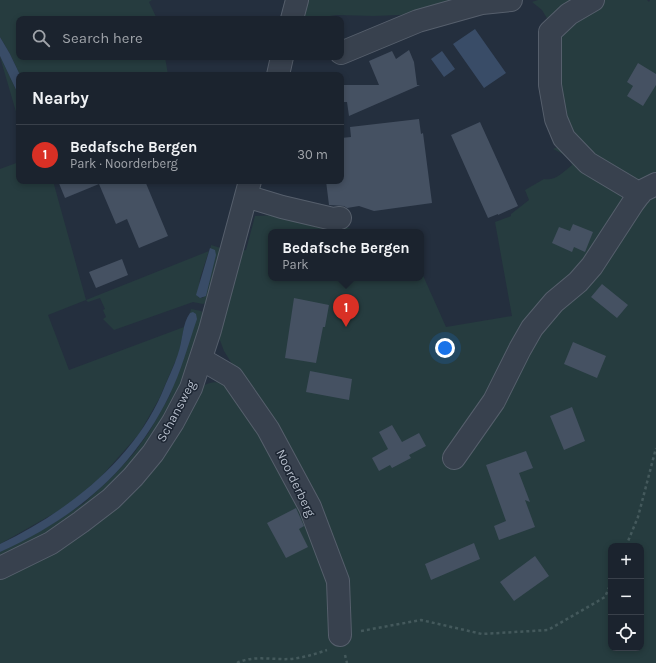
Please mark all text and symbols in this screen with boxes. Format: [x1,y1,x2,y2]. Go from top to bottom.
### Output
search box [16,16,344,60]
icon: search [30,27,52,49]
text: Search here [62,29,143,47]
text: Nearby [32,88,89,108]
text: Bedafsche Bergen [70,138,197,156]
text: 1 [43,147,47,162]
text: 30 m [297,147,328,162]
text: Park · Noorderberg [70,156,178,171]
popup [268,229,424,281]
text: Bedafsche Bergen [282,239,410,257]
text: Park [282,257,309,272]
pin: 1 [333,294,359,327]
your location [435,338,455,358]
street label: Schansweg [153,377,199,444]
street label: Noorderberg [273,447,319,520]
map controls [608,543,644,651]
button: + [608,543,644,579]
button: − [608,579,644,615]
button: locate [608,615,644,651]

